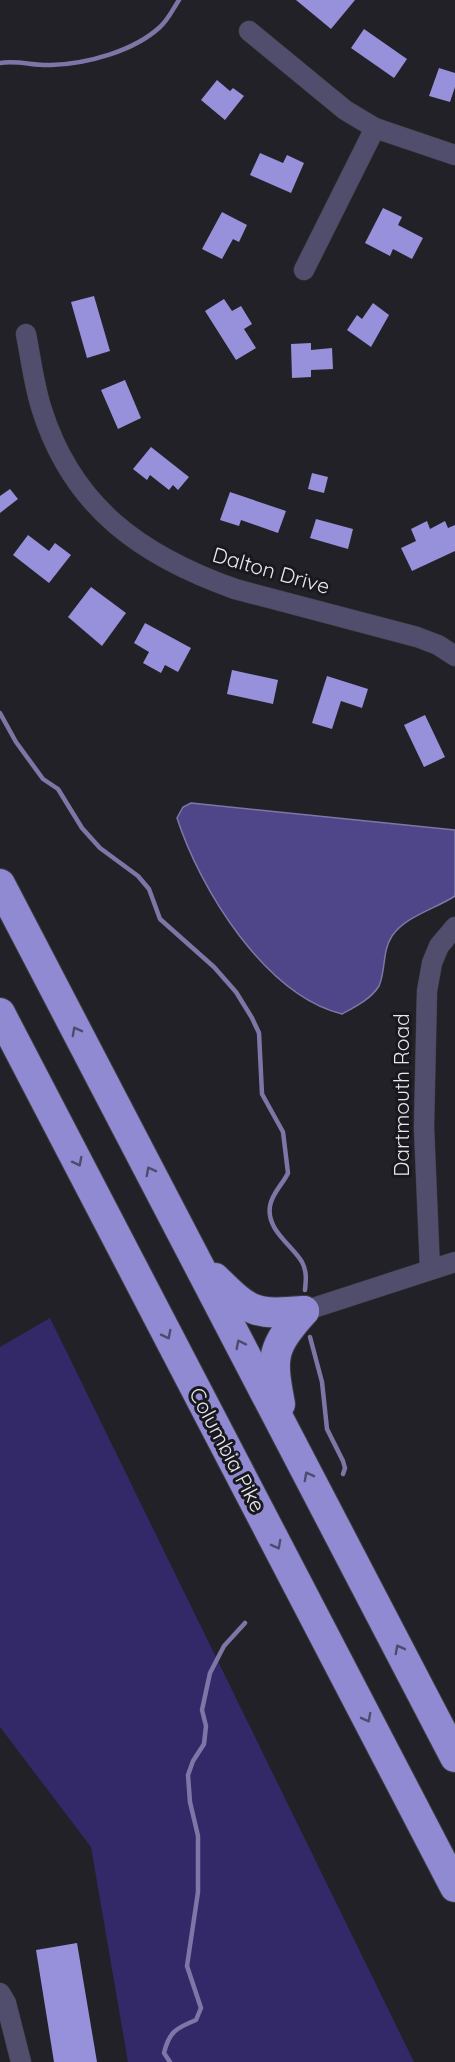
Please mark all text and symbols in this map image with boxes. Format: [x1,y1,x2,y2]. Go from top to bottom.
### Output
street label: Dalton Drive [210,541,333,599]
street label: Dartmouth Road [388,1013,414,1177]
one-way arrow [72,1027,84,1038]
one-way arrow [70,1156,82,1167]
one-way arrow [146,1167,157,1178]
one-way arrow [160,1329,171,1339]
one-way arrow [236,1340,247,1351]
street label: Columbia Pike [184,1383,272,1516]
one-way arrow [304,1472,315,1482]
one-way arrow [269,1539,281,1550]
one-way arrow [395,1645,406,1655]
one-way arrow [360,1712,371,1723]

